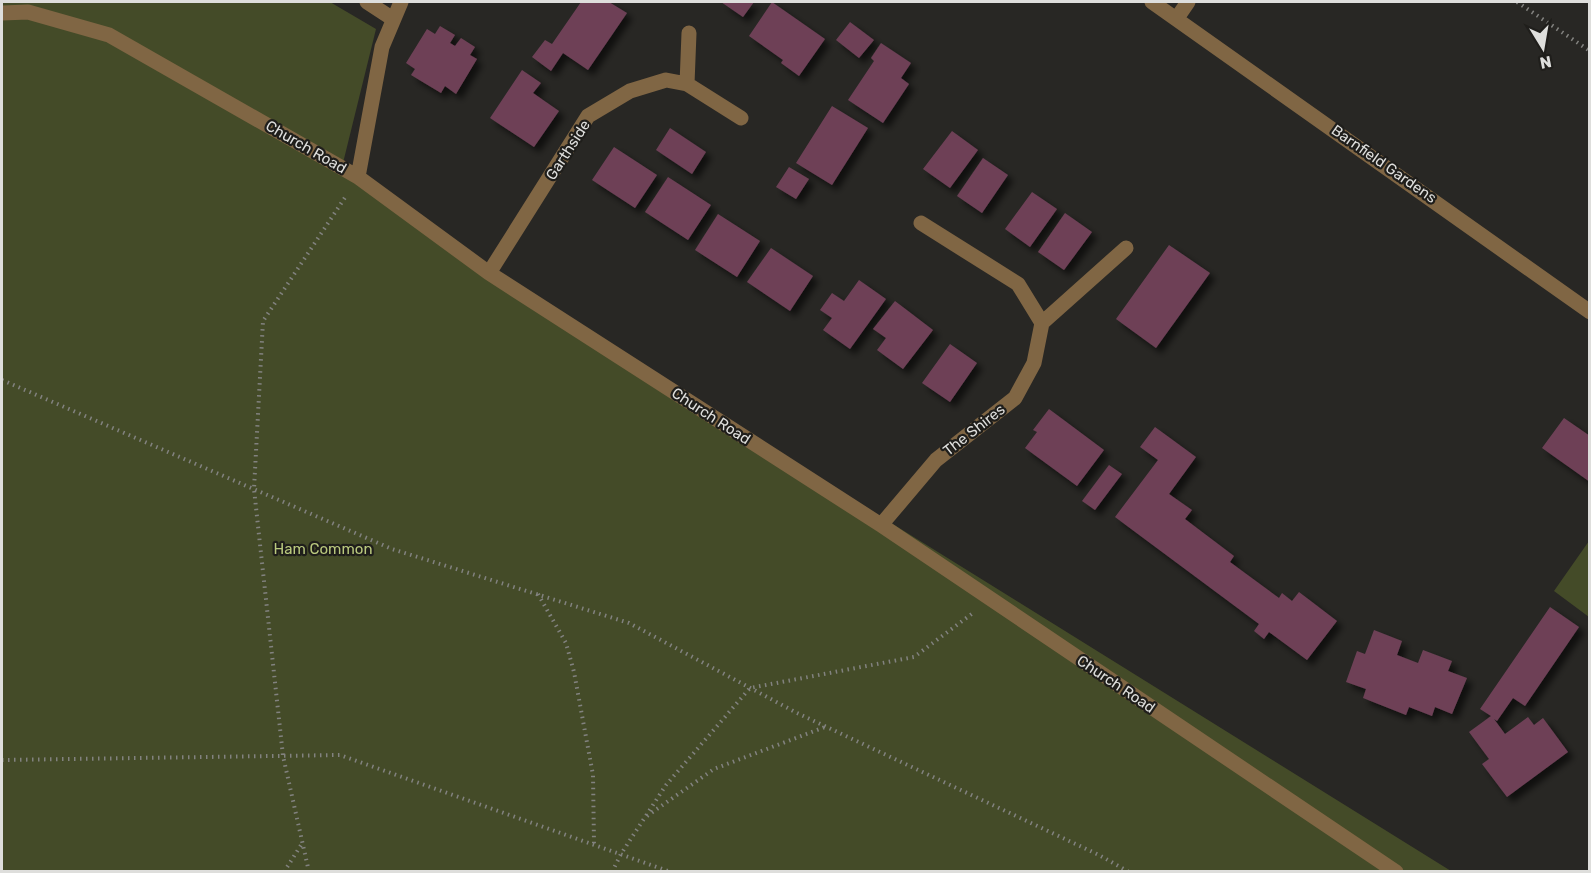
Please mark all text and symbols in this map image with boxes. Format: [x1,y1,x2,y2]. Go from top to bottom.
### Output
north arrow [1513,18,1573,78]
text: N [1538,52,1553,73]
street label: Church Road [262,117,350,177]
street label: Garthside [542,117,594,183]
street label: Barnfield Gardens [1328,121,1440,207]
street label: Church Road [668,384,754,448]
street label: The Shires [940,400,1009,460]
park label: Ham Common [274,540,372,558]
street label: Church Road [1074,651,1158,717]

